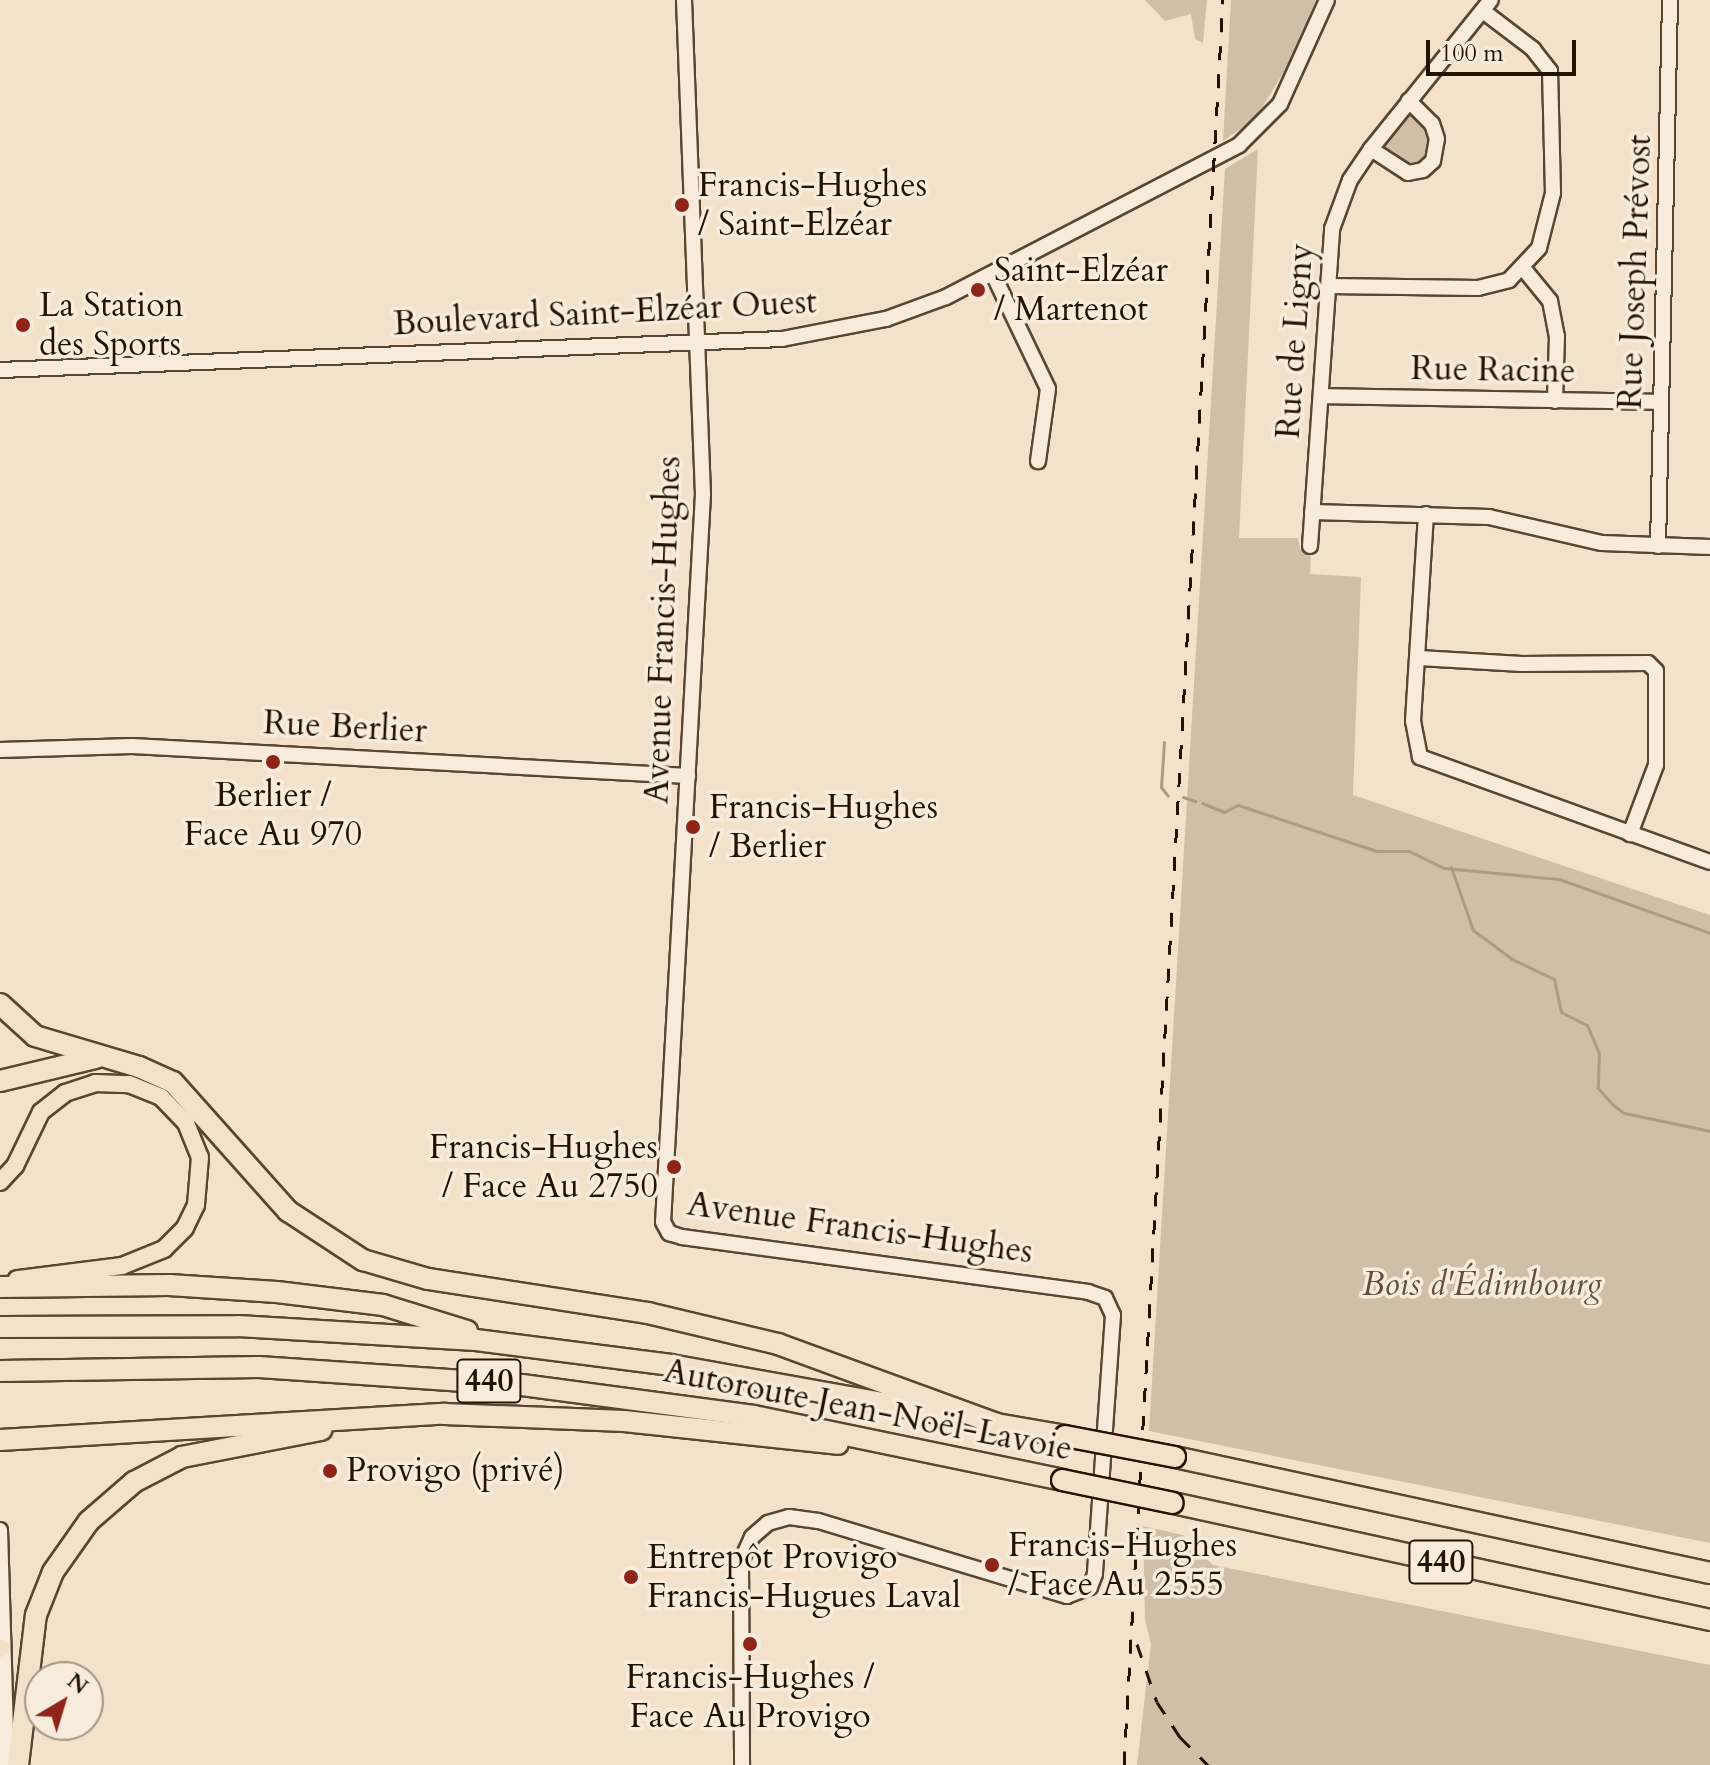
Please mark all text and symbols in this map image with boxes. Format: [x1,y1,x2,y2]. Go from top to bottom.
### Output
scale bar [1430,24,1580,74]
text: 100 m [1440,37,1504,70]
street label: Rue Joseph Prévost [1610,134,1660,410]
place label: Francis-Hughes / Saint-Elzéar [698,165,927,244]
marker: Francis-Hughes / Saint-Elzéar [673,196,691,214]
street label: Rue de Ligny [1268,242,1322,440]
place label: Saint-Elzéar / Martenot [994,250,1168,330]
marker: Saint-Elzéar / Martenot [969,281,987,299]
street label: Boulevard Saint-Elzéar Ouest [392,282,818,344]
place label: La Station des Sports [39,285,184,364]
marker: La Station des Sports [14,316,32,334]
street label: Rue Racine [1410,348,1576,392]
street label: Avenue Francis-Hughes [637,455,689,805]
street label: Rue Berlier [262,702,428,752]
marker: Berlier / Face Au 970 [264,753,282,771]
place label: Berlier / Face Au 970 [184,775,362,854]
place label: Francis-Hughes / Berlier [709,787,938,866]
marker: Francis-Hughes / Berlier [684,818,702,836]
place label: Francis-Hughes / Face Au 2750 [429,1127,658,1206]
marker: Francis-Hughes / Face Au 2750 [665,1158,683,1176]
street label: Avenue Francis-Hughes [685,1184,1035,1272]
park label: Bois d'Édimbourg [1362,1265,1602,1305]
street label: Autoroute Jean-Noël-Lavoie [660,1350,1076,1470]
road number: 440 [455,1353,523,1409]
place label: Provigo (privé) [346,1451,564,1491]
marker: Provigo (privé) [321,1462,339,1480]
place label: Francis-Hughes / Face Au 2555 [1008,1525,1237,1604]
road number: 440 [1407,1534,1475,1590]
place label: Entrepôt Provigo Francis-Hugues Laval [647,1537,961,1616]
marker: Francis-Hughes / Face Au 2555 [983,1556,1001,1574]
marker: Entrepôt Provigo Francis-Hugues Laval [622,1568,640,1586]
marker: Francis-Hughes / Face Au Provigo [741,1635,759,1653]
place label: Francis-Hughes / Face Au Provigo [625,1657,875,1736]
north arrow [24,1661,104,1741]
text: N [61,1666,94,1701]

